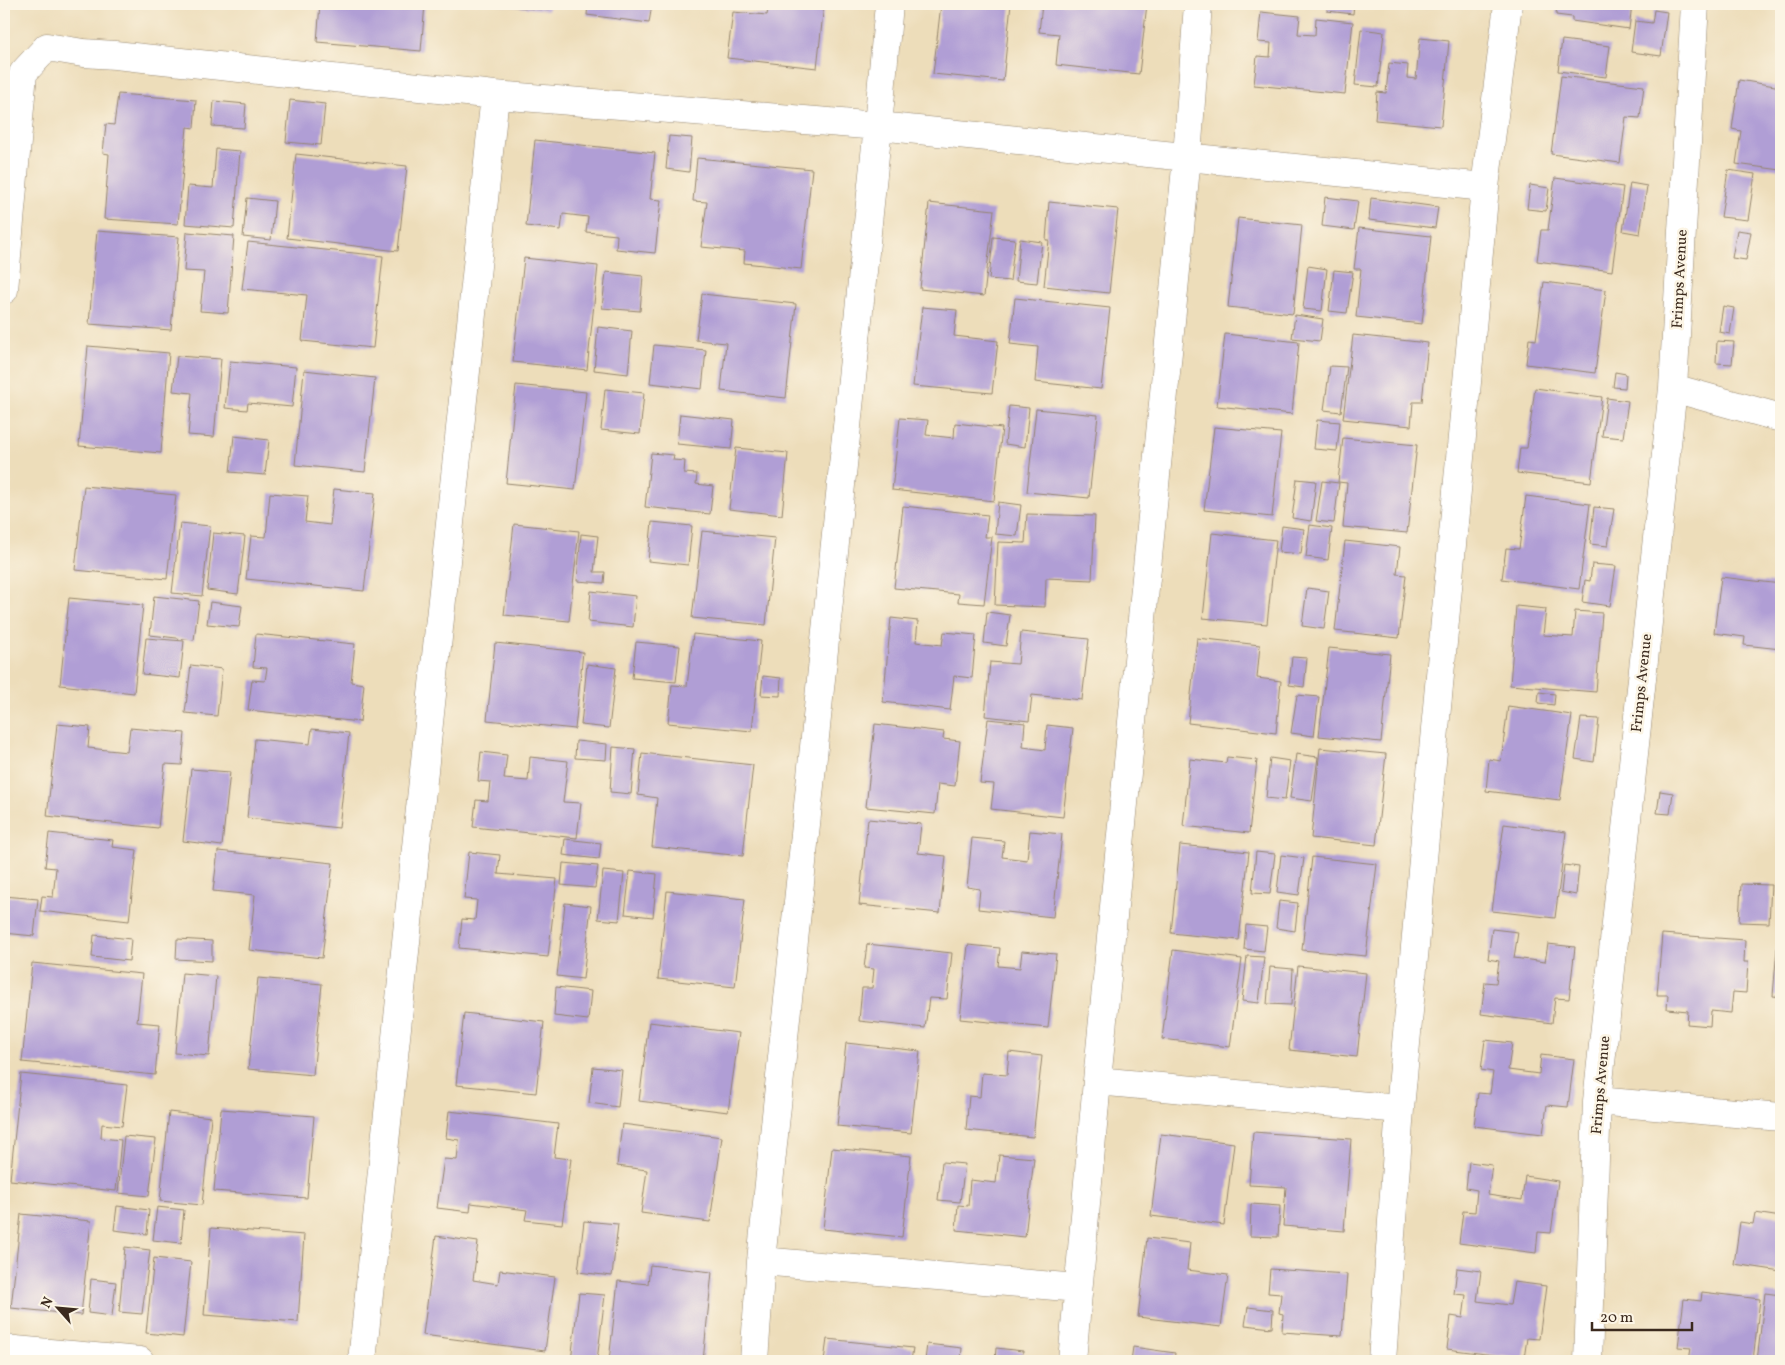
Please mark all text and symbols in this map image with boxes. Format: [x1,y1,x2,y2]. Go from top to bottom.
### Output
street label: Frimps Avenue [1667,229,1694,329]
street label: Frimps Avenue [1627,633,1658,734]
street label: Frimps Avenue [1587,1035,1616,1135]
north arrow [32,1282,82,1332]
text: N [37,1294,59,1312]
scale bar [1592,1300,1692,1332]
text: 20 m [1600,1308,1633,1329]

